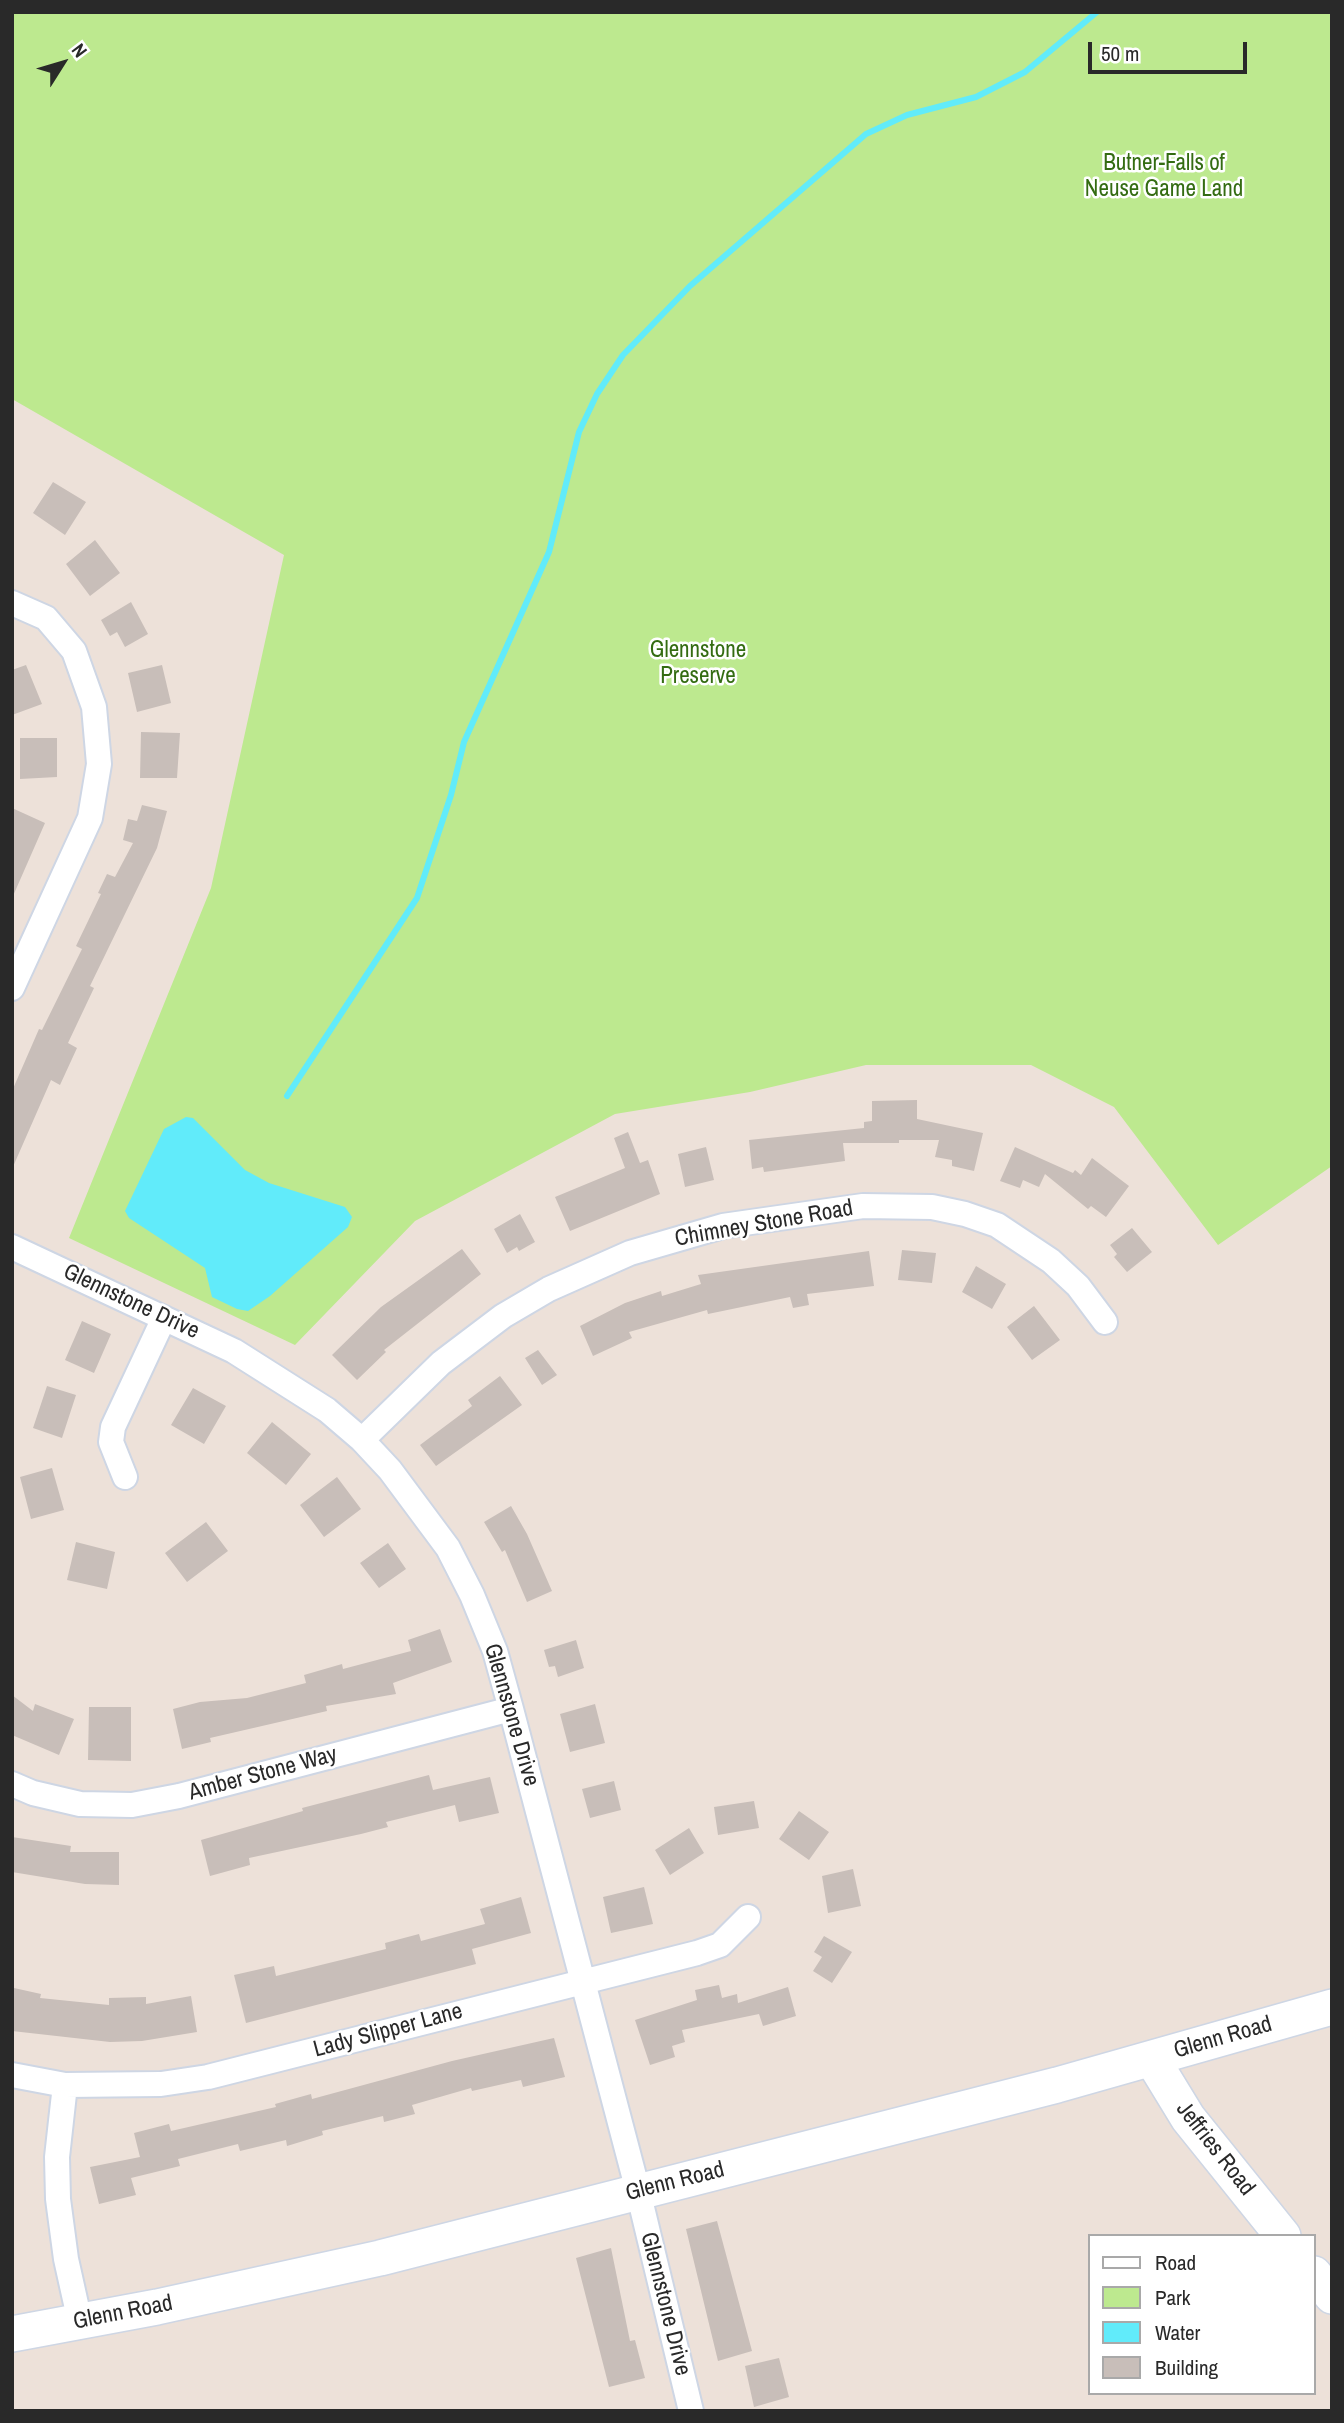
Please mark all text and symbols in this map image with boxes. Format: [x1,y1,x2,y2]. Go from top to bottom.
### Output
north arrow [28,28,98,98]
scale bar [1092,28,1251,72]
text: N [66,38,94,63]
text: 50 m [1101,39,1139,68]
park label: Butner-Falls of Neuse Game Land [1085,150,1243,204]
park label: Glennstone Preserve [650,637,746,691]
street label: Chimney Stone Road [673,1195,855,1253]
street label: Glennstone Drive [59,1258,203,1346]
street label: Glennstone Drive [478,1641,544,1789]
street label: Amber Stone Way [186,1741,340,1807]
street label: Lady Slipper Lane [310,1998,466,2064]
street label: Glenn Road [1171,2011,1275,2065]
street label: Jeffries Road [1170,2096,1260,2202]
street label: Glenn Road [623,2156,727,2208]
street label: Glennstone Drive [634,2229,696,2379]
legend [1088,2234,1316,2395]
text: Road [1155,2248,1196,2277]
text: Park [1155,2283,1190,2312]
street label: Glenn Road [71,2290,175,2336]
text: Water [1155,2318,1200,2347]
text: Building [1155,2353,1218,2382]

